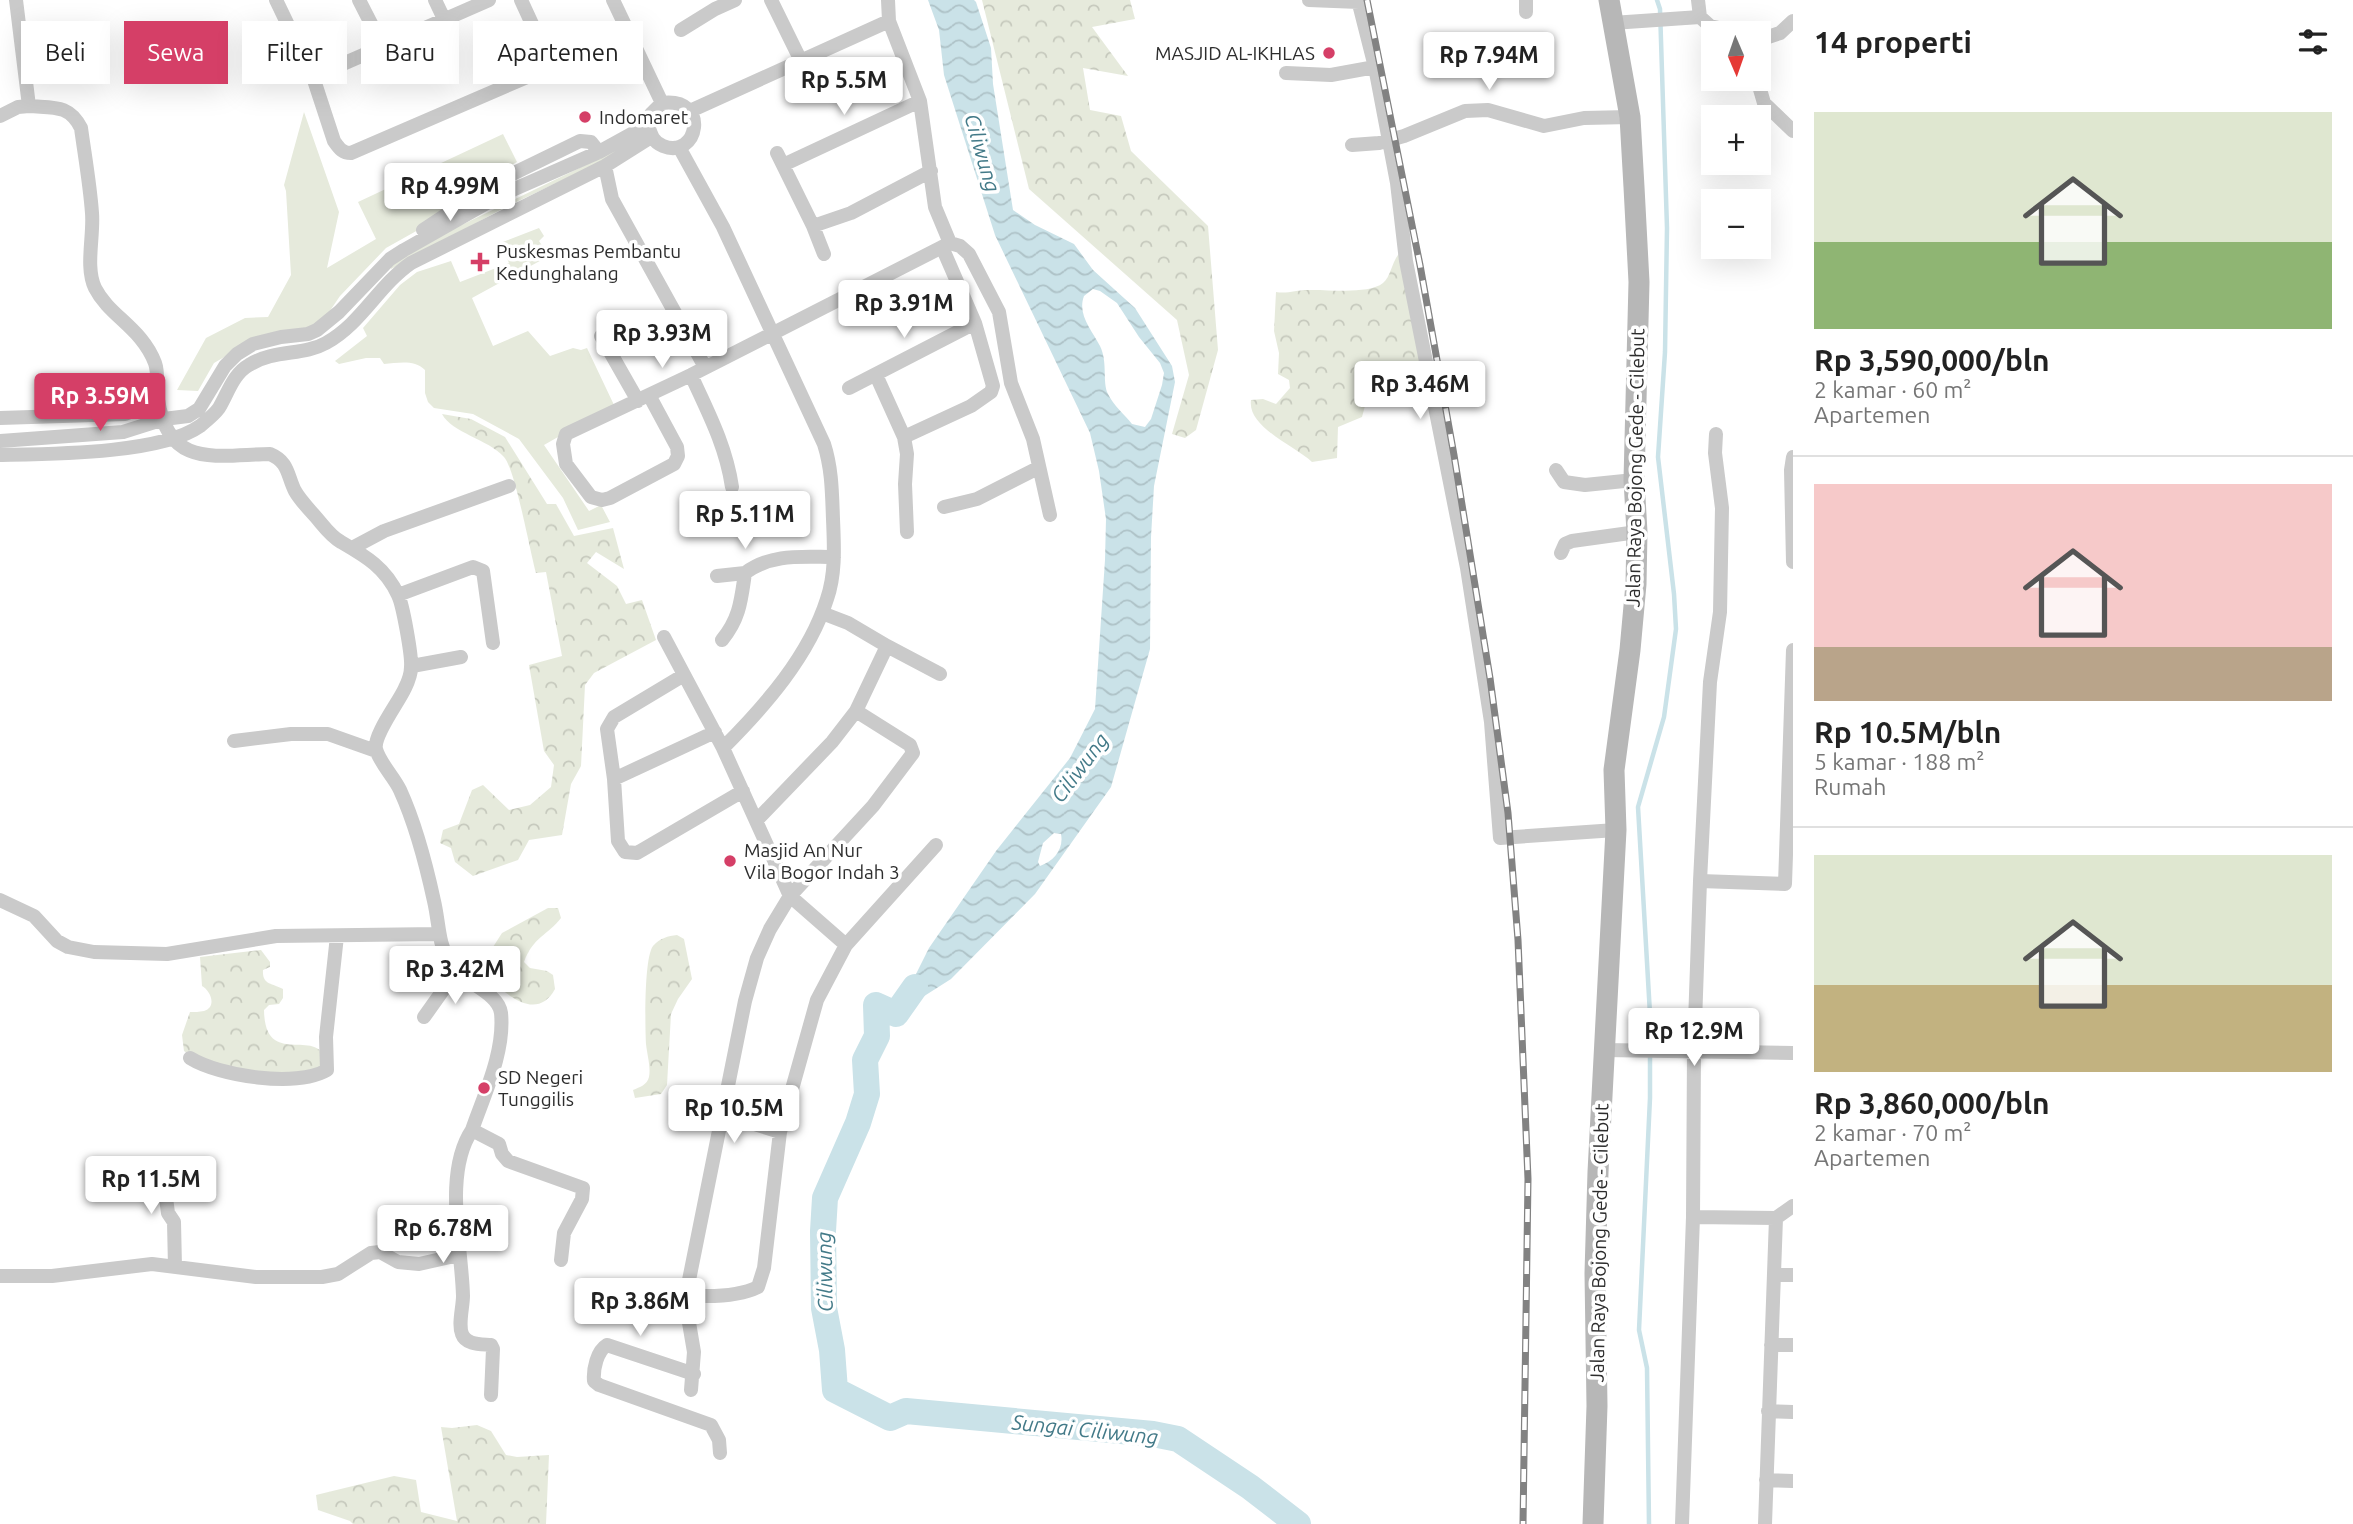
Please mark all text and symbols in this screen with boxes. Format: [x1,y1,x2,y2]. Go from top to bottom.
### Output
chip: Beli [21,21,110,84]
chip: Sewa [124,21,228,84]
chip: Filter [242,21,347,84]
chip: Baru [361,21,459,84]
chip: Apartemen [473,21,643,84]
north arrow [1701,21,1771,91]
map controls [1701,21,1771,259]
icon: filters [2294,23,2332,61]
text: 14 properti [1814,25,1972,59]
pin: Rp 7.94M [1417,32,1561,92]
place label: MASJID AL-IKHLAS [1155,42,1315,64]
text: Rp 7.94M [1439,42,1539,67]
marker: MASJID AL-IKHLAS [1321,45,1337,61]
pin: Rp 5.5M [779,58,909,117]
text: Rp 5.5M [801,67,887,92]
button: + [1701,105,1771,175]
place label: Indomaret [599,106,689,128]
marker: Indomaret [577,109,593,125]
water label: Ciliwung [960,111,1006,195]
icon: home [2010,158,2136,284]
pin: Rp 4.99M [378,164,522,223]
text: Rp 4.99M [400,173,500,198]
button: − [1701,189,1771,259]
place label: Puskesmas Pembantu Kedunghalang [496,240,681,284]
marker: Puskesmas Pembantu Kedunghalang [470,252,490,272]
pin: Rp 3.91M [832,280,976,340]
text: Rp 3.91M [854,290,954,315]
pin: Rp 3.93M [590,310,734,370]
text: Rp 3.93M [612,320,712,345]
street label: Jalan Raya Bojong Gede - Cilebut [1622,328,1648,608]
text: Rp 3,590,000/bln [1814,343,2050,377]
pin: Rp 3.46M [1348,362,1492,421]
text: Rp 3.46M [1370,371,1470,396]
pin: Rp 3.59M [28,374,172,433]
text: 2 kamar · 60 m² [1814,377,1972,402]
text: Rp 3.59M [50,383,150,408]
text: Apartemen [1814,402,1930,427]
pin: Rp 5.11M [673,491,817,551]
text: Rp 5.11M [695,501,795,526]
icon: home [2010,530,2136,656]
text: Rp 10.5M/bln [1814,715,2001,749]
water label: Ciliwung [1045,728,1113,807]
text: 5 kamar · 188 m² [1814,749,1985,774]
text: Rumah [1814,774,1886,799]
place label: Masjid An Nur Vila Bogor Indah 3 [744,839,900,883]
marker: Masjid An Nur Vila Bogor Indah 3 [722,853,738,869]
icon: home [2010,901,2136,1027]
pin: Rp 3.42M [383,946,527,1006]
text: Rp 3.42M [405,956,505,981]
pin: Rp 12.9M [1622,1009,1766,1068]
text: Rp 12.9M [1644,1018,1744,1043]
place label: SD Negeri Tunggilis [498,1066,583,1110]
marker: SD Negeri Tunggilis [476,1080,492,1096]
pin: Rp 10.5M [662,1086,806,1145]
text: Rp 3,860,000/bln [1814,1086,2050,1120]
text: Rp 10.5M [684,1095,784,1120]
street label: Jalan Raya Bojong Gede - Cilebut [1586,1103,1612,1383]
text: 2 kamar · 70 m² [1814,1120,1972,1145]
text: Apartemen [1814,1145,1930,1170]
pin: Rp 11.5M [79,1156,223,1216]
text: Rp 11.5M [101,1166,201,1191]
pin: Rp 6.78M [371,1206,515,1265]
text: Rp 6.78M [393,1215,493,1240]
water label: Ciliwung [811,1232,837,1312]
pin: Rp 3.86M [568,1278,712,1338]
text: Rp 3.86M [590,1288,690,1313]
water label: Sungai Ciliwung [1010,1409,1159,1449]

